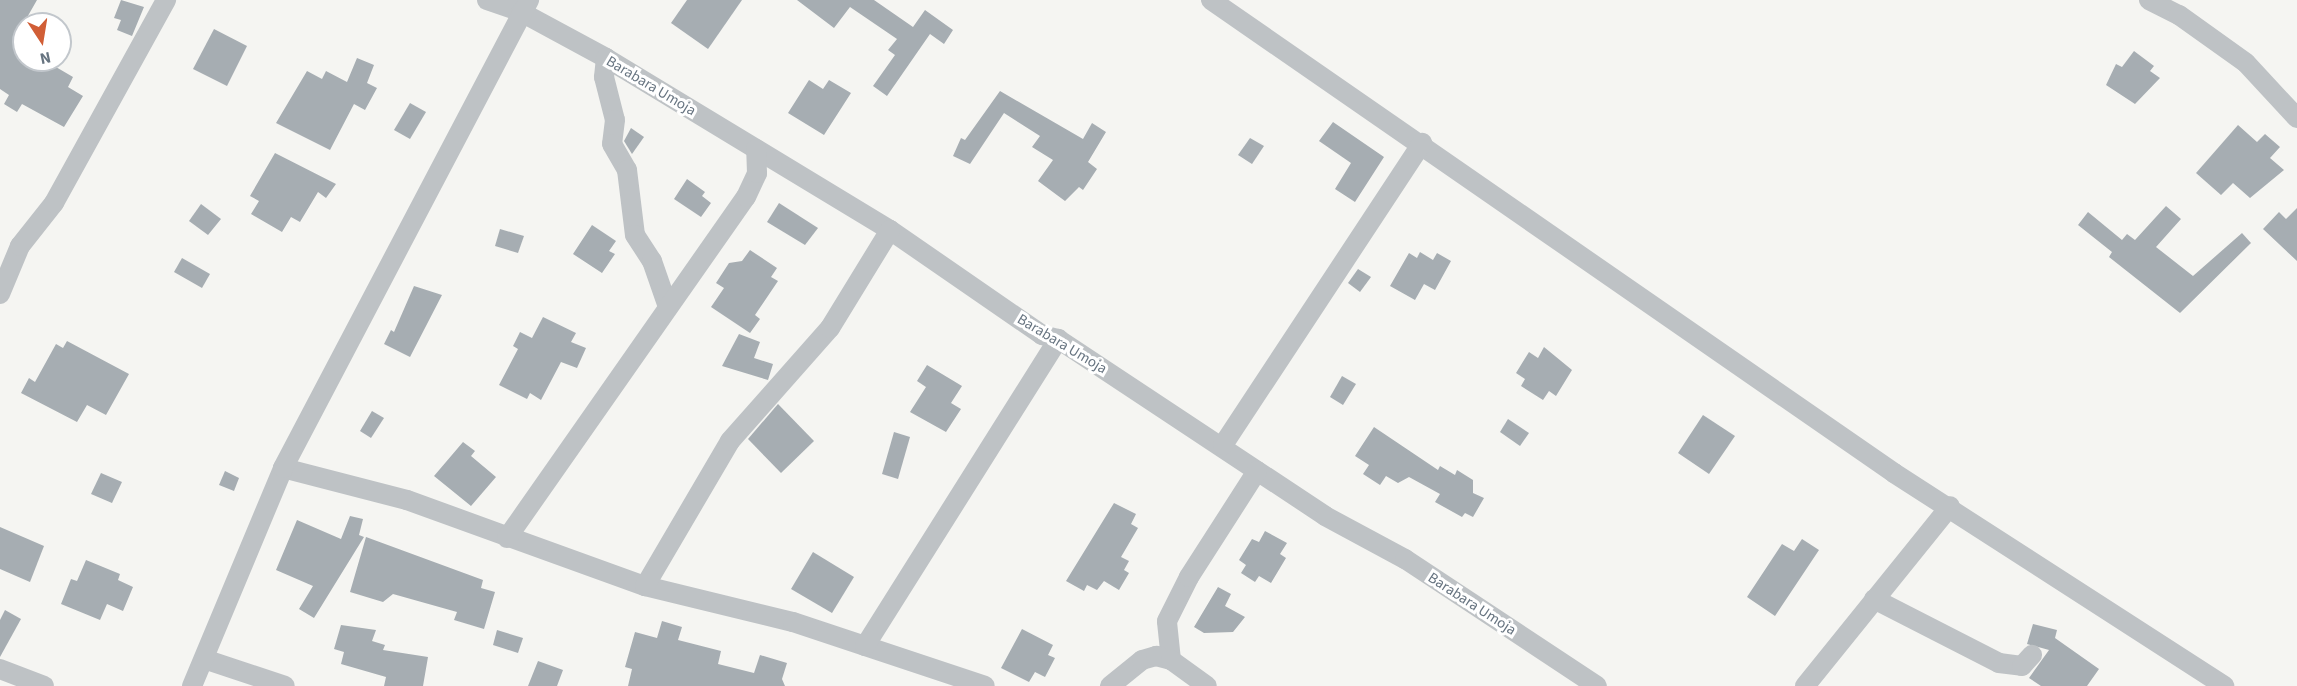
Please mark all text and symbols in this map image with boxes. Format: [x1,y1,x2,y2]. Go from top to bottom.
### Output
north arrow [12,12,72,72]
text: N [38,46,53,70]
street label: Barabara Umoja [603,52,699,120]
street label: Barabara Umoja [1014,310,1110,378]
street label: Barabara Umoja [1425,569,1519,639]

